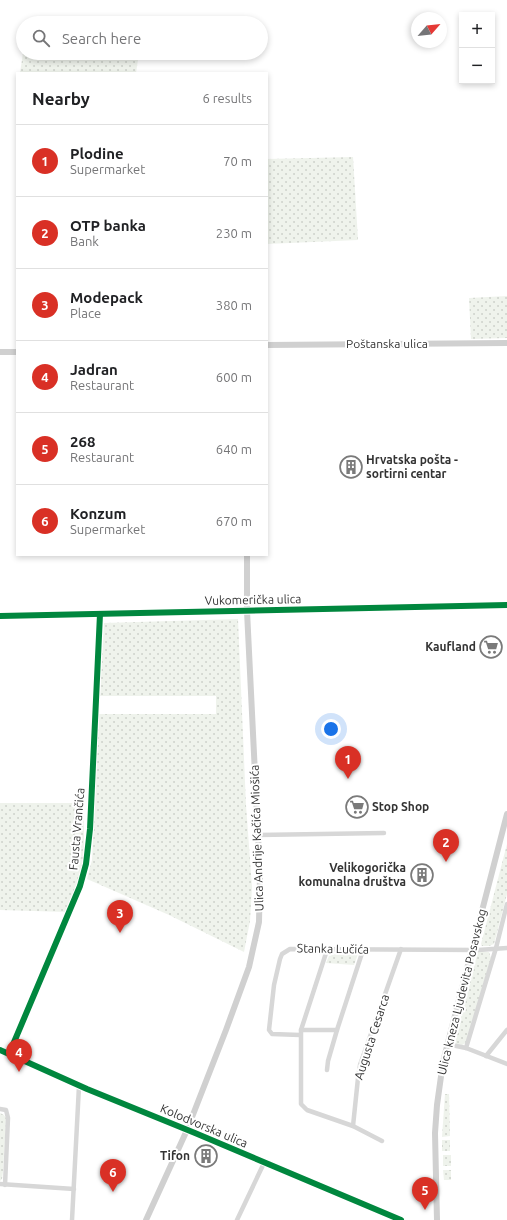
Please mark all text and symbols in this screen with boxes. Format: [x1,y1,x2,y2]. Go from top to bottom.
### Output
north arrow [411,12,447,48]
map controls [459,12,495,84]
button: + [459,12,495,48]
search box [16,16,268,60]
icon: search [30,27,52,49]
text: Search here [62,30,141,47]
button: − [459,48,495,84]
text: Nearby [32,89,90,108]
text: 6 results [202,91,252,105]
text: Plodine [70,145,124,162]
text: 1 [41,154,49,168]
text: 70 m [223,154,252,168]
text: Supermarket [70,162,145,176]
text: OTP banka [70,217,146,234]
text: 2 [41,226,49,240]
text: 230 m [216,226,252,240]
text: Bank [70,234,99,248]
text: Modepack [70,289,143,306]
text: 3 [41,298,49,312]
text: 380 m [216,298,252,312]
text: Place [70,306,101,320]
street label: Poštanska ulica [346,337,428,350]
text: Jadran [70,361,118,378]
text: 4 [41,370,49,384]
text: 600 m [216,370,252,384]
text: Restaurant [70,378,134,392]
text: 268 [70,433,95,450]
text: 5 [41,442,49,456]
text: 640 m [216,442,252,456]
text: Restaurant [70,450,134,464]
place label: Hrvatska pošta - sortirni centar [366,453,458,480]
building icon: Hrvatska pošta - sortirni centar [338,454,364,480]
text: Konzum [70,505,126,522]
text: 6 [41,514,49,528]
text: 670 m [216,514,252,528]
text: Supermarket [70,522,145,536]
street label: Vukomerička ulica [205,592,301,607]
supermarket icon: Kaufland [478,634,504,660]
place label: Kaufland [425,640,476,653]
your location [321,719,341,739]
pin: 1 [335,746,361,779]
street label: Ulica Andrije Kačića Miošića [247,764,266,912]
street label: Fausta Vrančića [66,787,87,871]
supermarket icon: Stop Shop [344,794,370,820]
place label: Stop Shop [372,800,429,813]
pin: 2 [433,829,459,862]
place label: Velikogorička komunalna društva [299,861,406,888]
building icon: Velikogorička komunalna društva [409,862,435,888]
pin: 3 [107,900,133,933]
street label: Ulica kneza Ljudevita Posavskog [435,907,488,1076]
street label: Stanka Lučića [297,941,369,956]
street label: Augusta Cesarca [352,993,391,1081]
pin: 4 [6,1039,32,1072]
street label: Kolodvorska ulica [159,1101,250,1150]
building icon: Tifon [193,1143,219,1169]
place label: Tifon [160,1149,190,1162]
pin: 6 [100,1159,126,1192]
pin: 5 [412,1177,438,1210]

